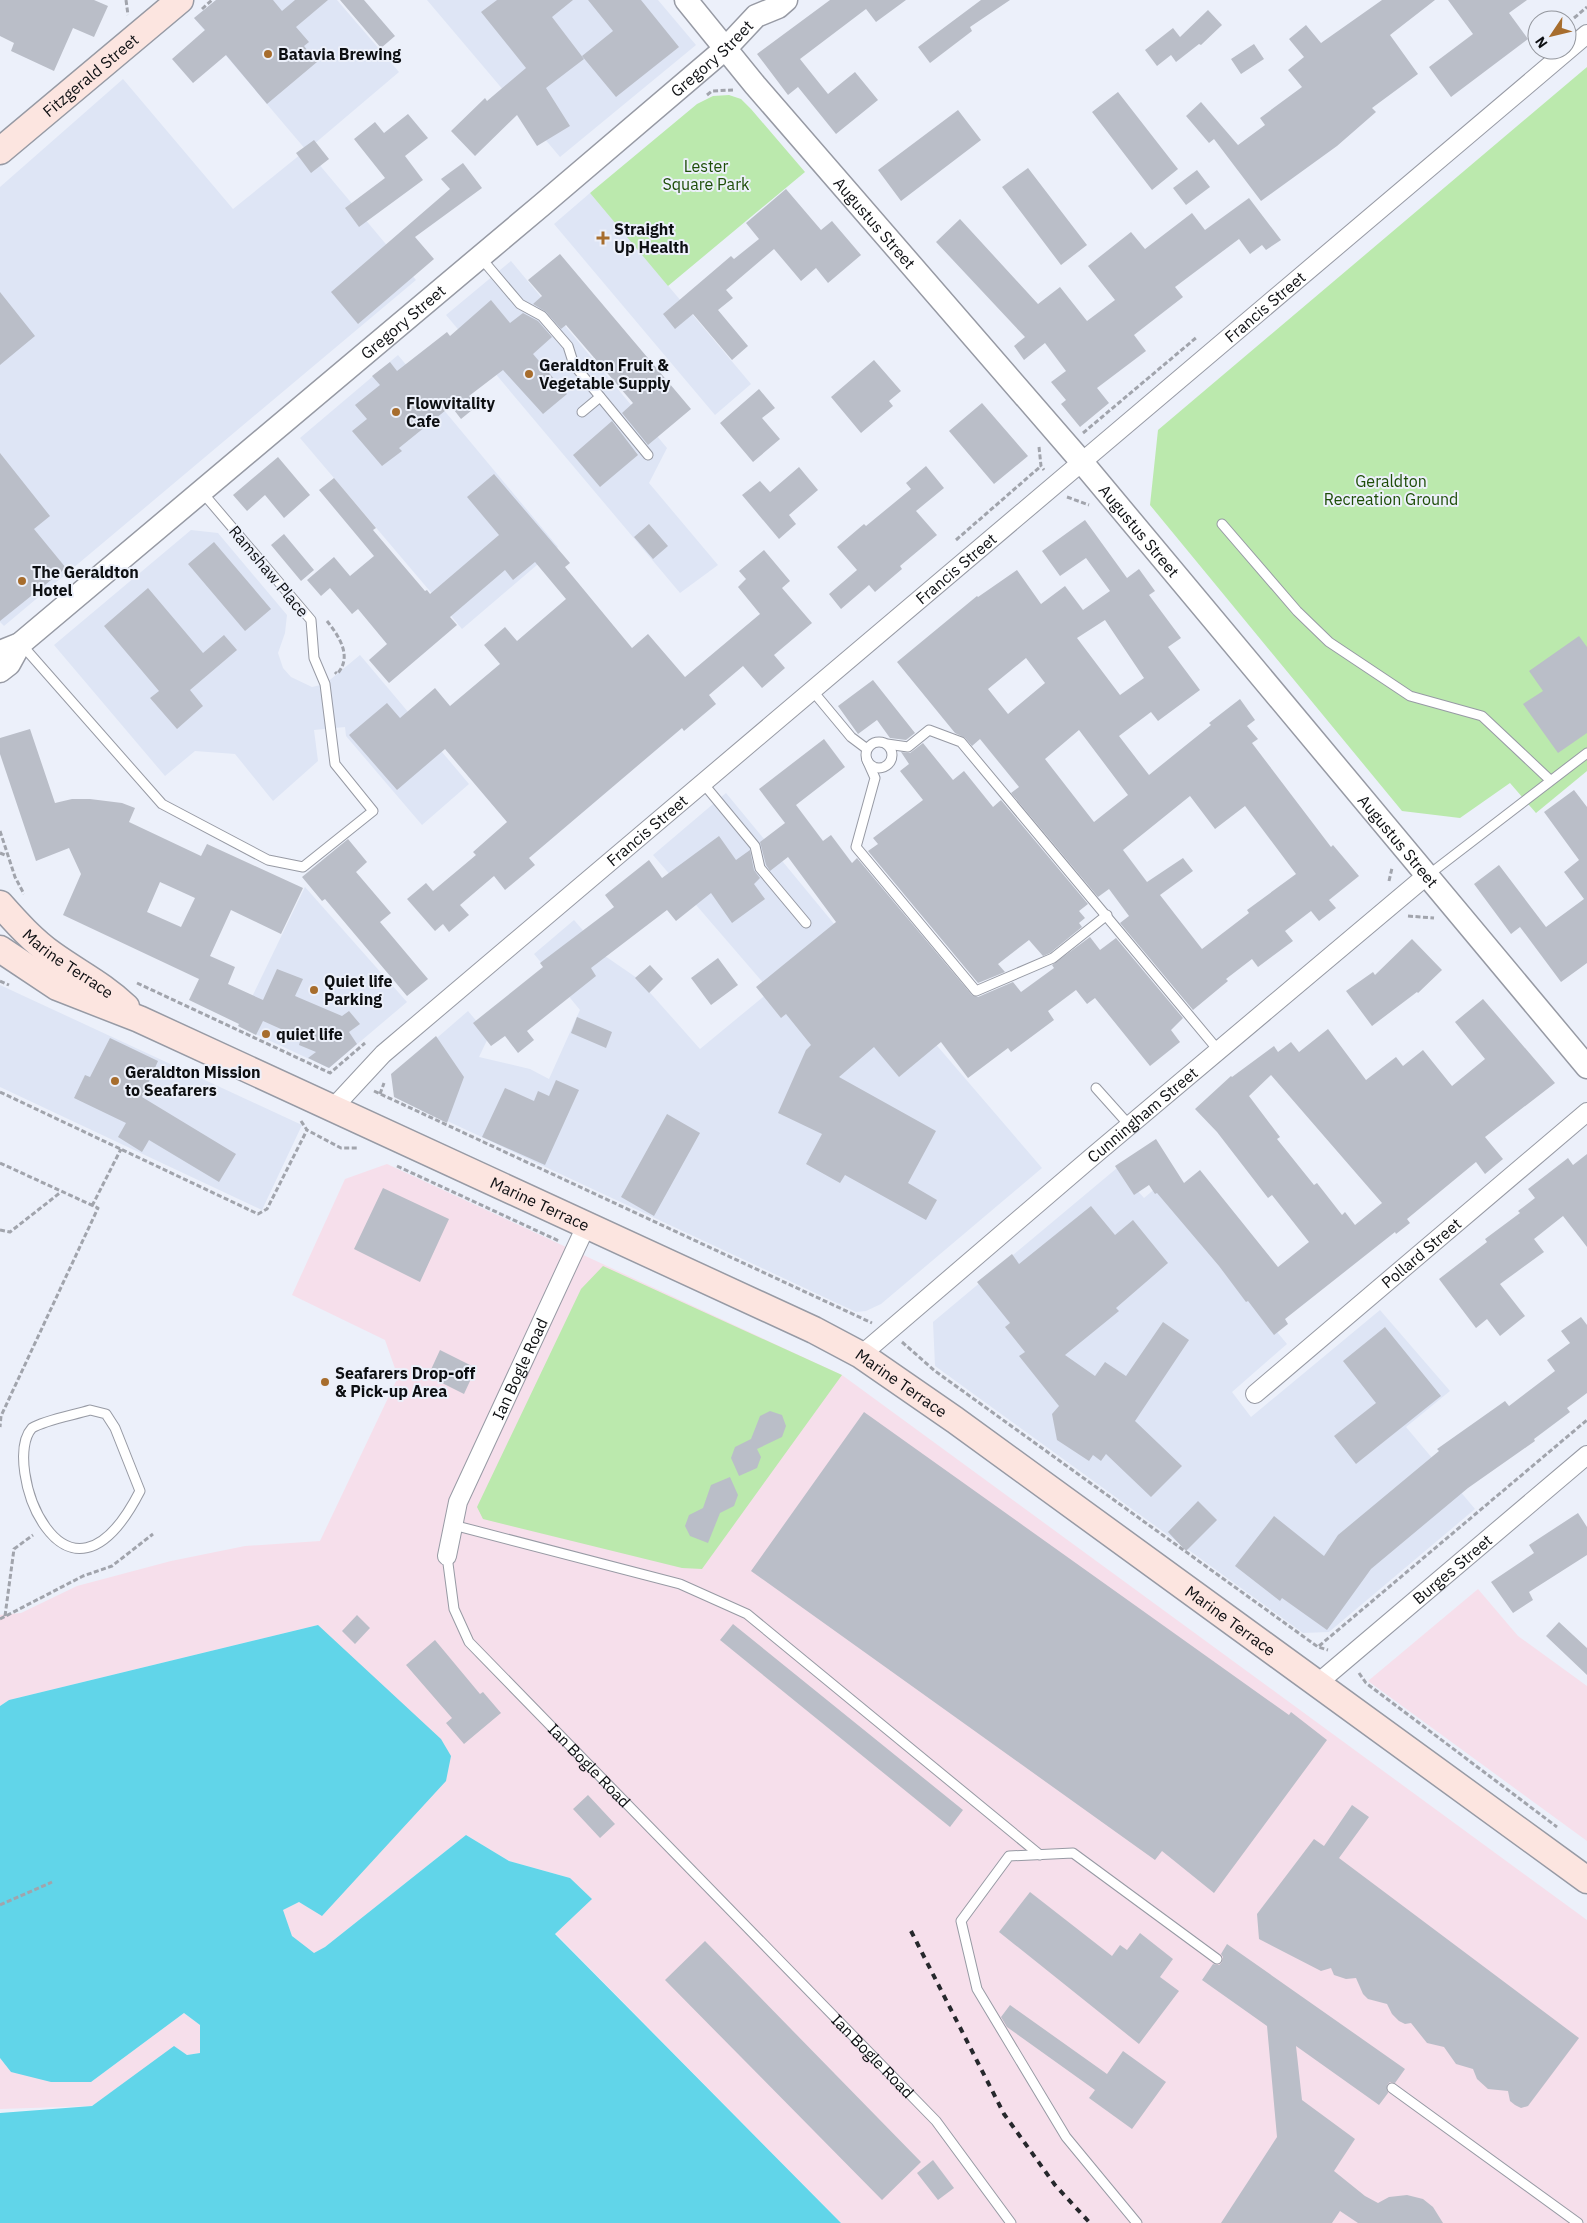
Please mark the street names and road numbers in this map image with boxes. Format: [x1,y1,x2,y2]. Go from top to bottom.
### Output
street label: Gregory Street [666,16,757,101]
street label: Fitzgerald Street [38,29,142,121]
street label: Augustus Street [829,173,920,273]
street label: Francis Street [1221,267,1310,347]
street label: Gregory Street [356,280,449,363]
street label: Augustus Street [1095,480,1184,581]
street label: Ramshaw Place [225,521,313,621]
street label: Francis Street [912,529,1000,608]
street label: Augustus Street [1354,790,1443,891]
street label: Francis Street [603,791,691,870]
street label: Marine Terrace [19,924,118,1003]
street label: Cunningham Street [1083,1063,1202,1167]
street label: Marine Terrace [487,1172,593,1235]
street label: Pollard Street [1377,1213,1465,1292]
street label: Ian Bogle Road [488,1315,552,1423]
street label: Marine Terrace [852,1344,951,1422]
street label: Burges Street [1409,1530,1496,1608]
street label: Marine Terrace [1181,1581,1280,1660]
street label: Ian Bogle Road [544,1719,635,1812]
street label: Ian Bogle Road [827,2010,918,2102]

